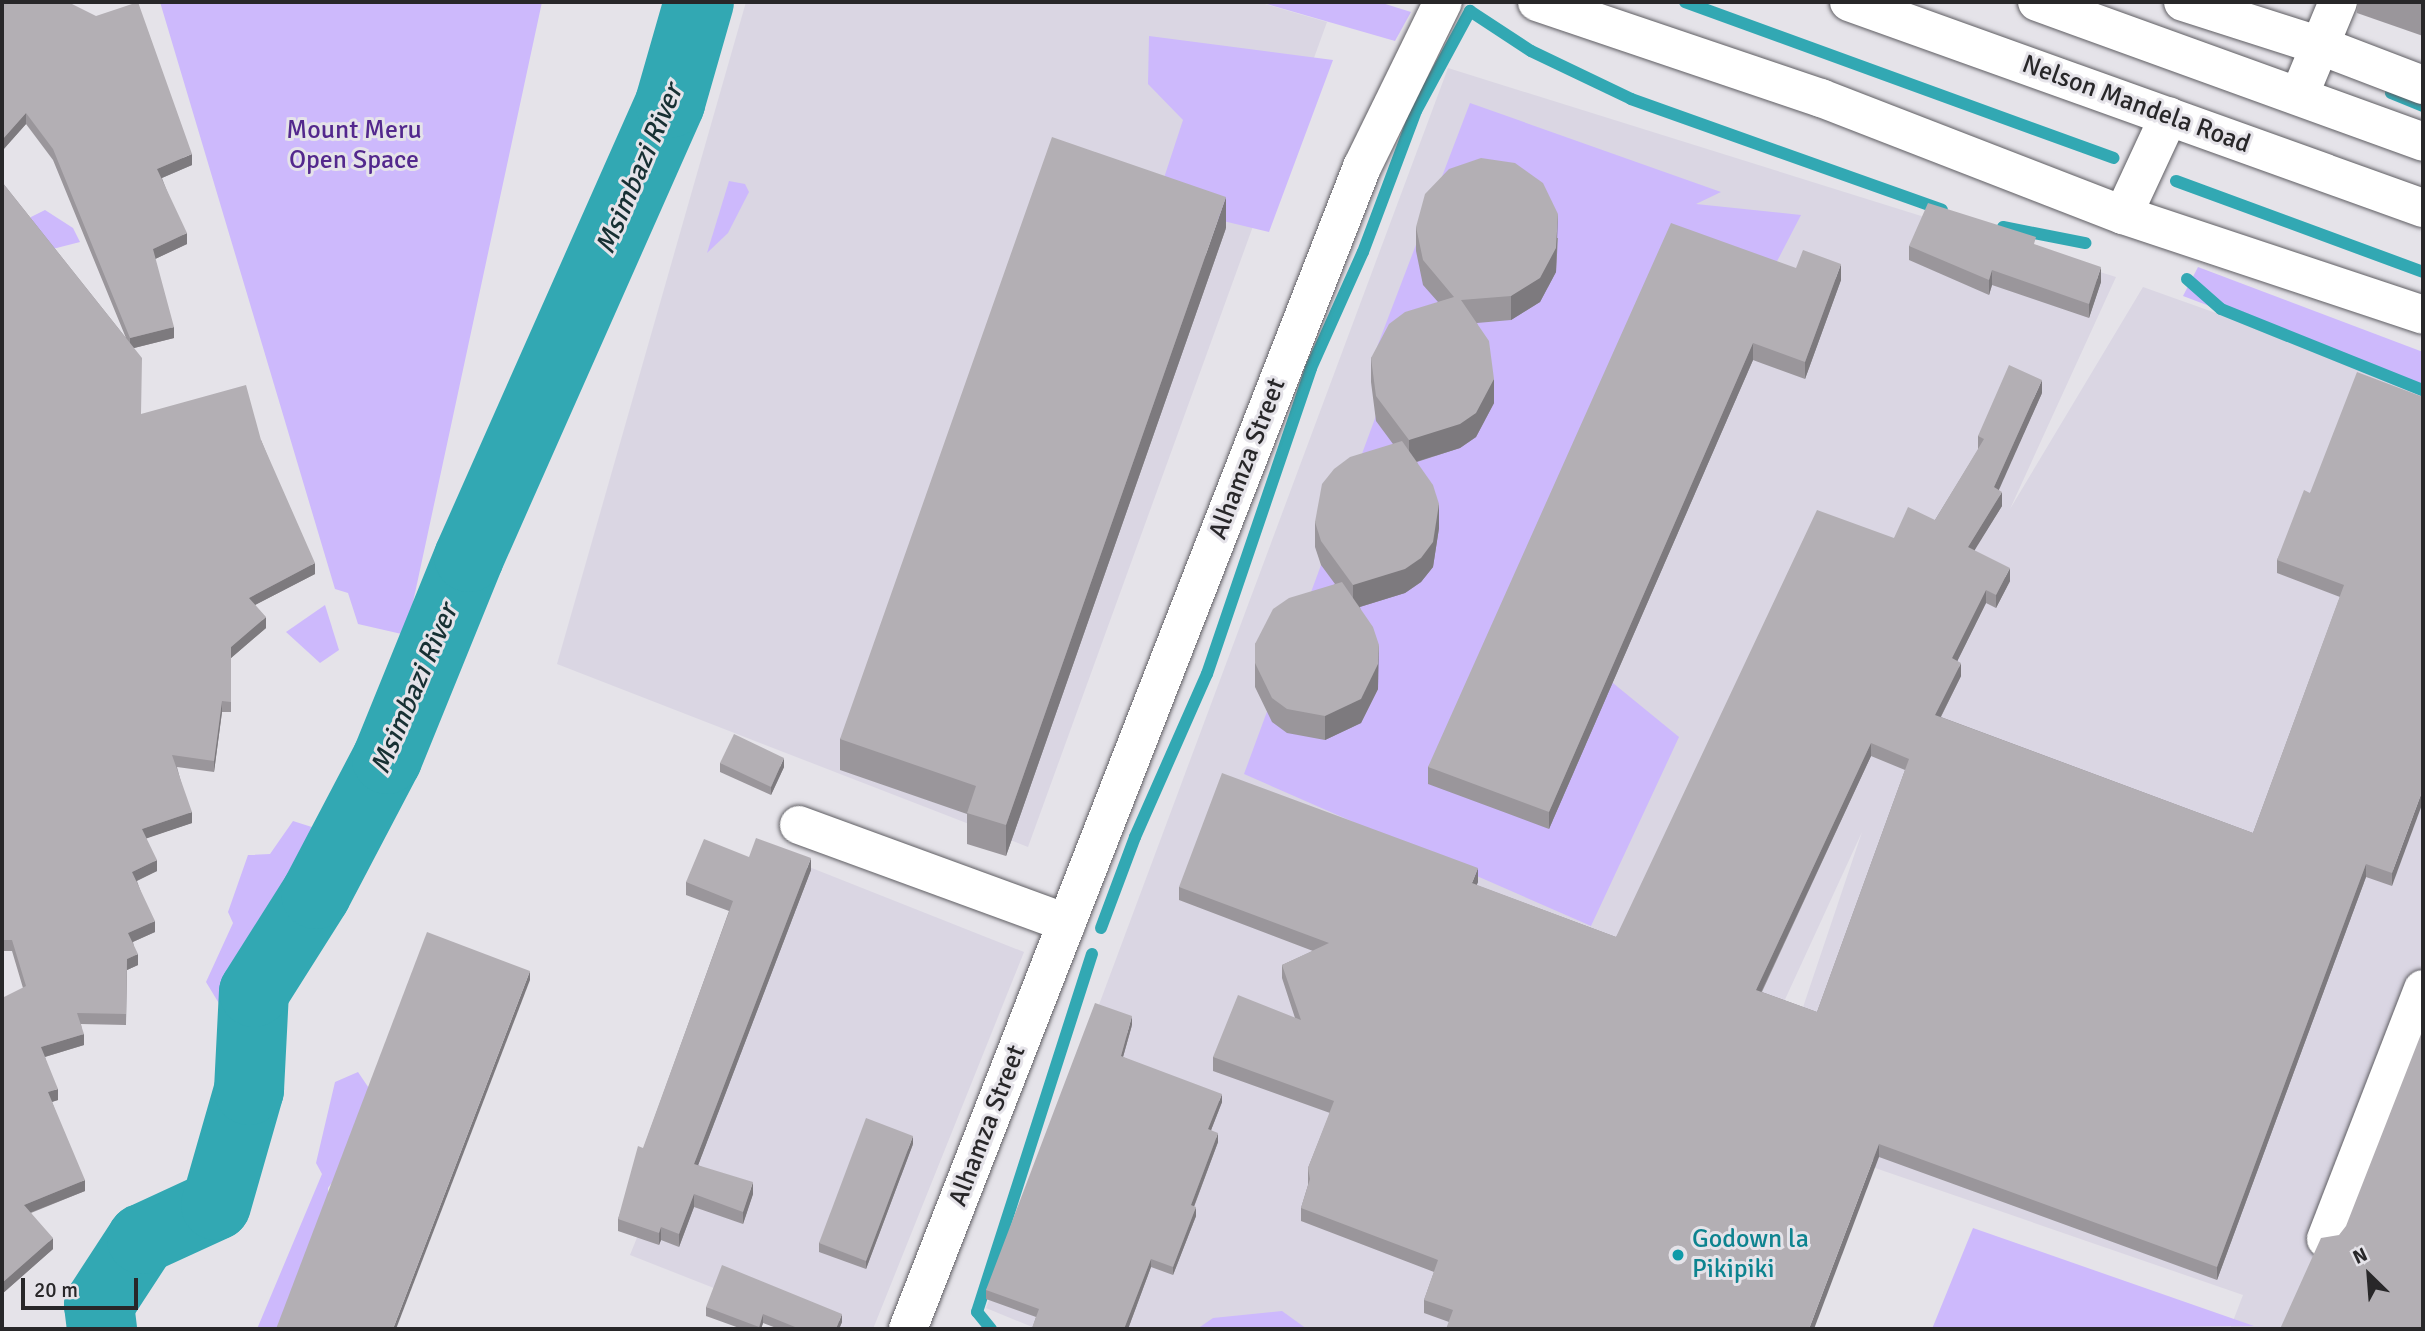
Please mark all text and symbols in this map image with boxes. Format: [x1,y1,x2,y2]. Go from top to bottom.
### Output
street label: Nelson Mandela Road [2018,49,2254,161]
water label: Msimbazi River [588,79,690,259]
park label: Mount Meru Open Space [286,115,422,176]
street label: Alhamza Street [1203,374,1293,544]
water label: Msimbazi River [363,599,465,779]
street label: Alhamza Street [943,1041,1033,1211]
place label: Godown la Pikipiki [1692,1224,1809,1286]
north arrow [2334,1240,2404,1310]
text: N [2349,1242,2371,1270]
marker: Godown la Pikipiki [1670,1247,1686,1263]
scale bar [24,1264,142,1308]
text: 20 m [34,1277,78,1303]

